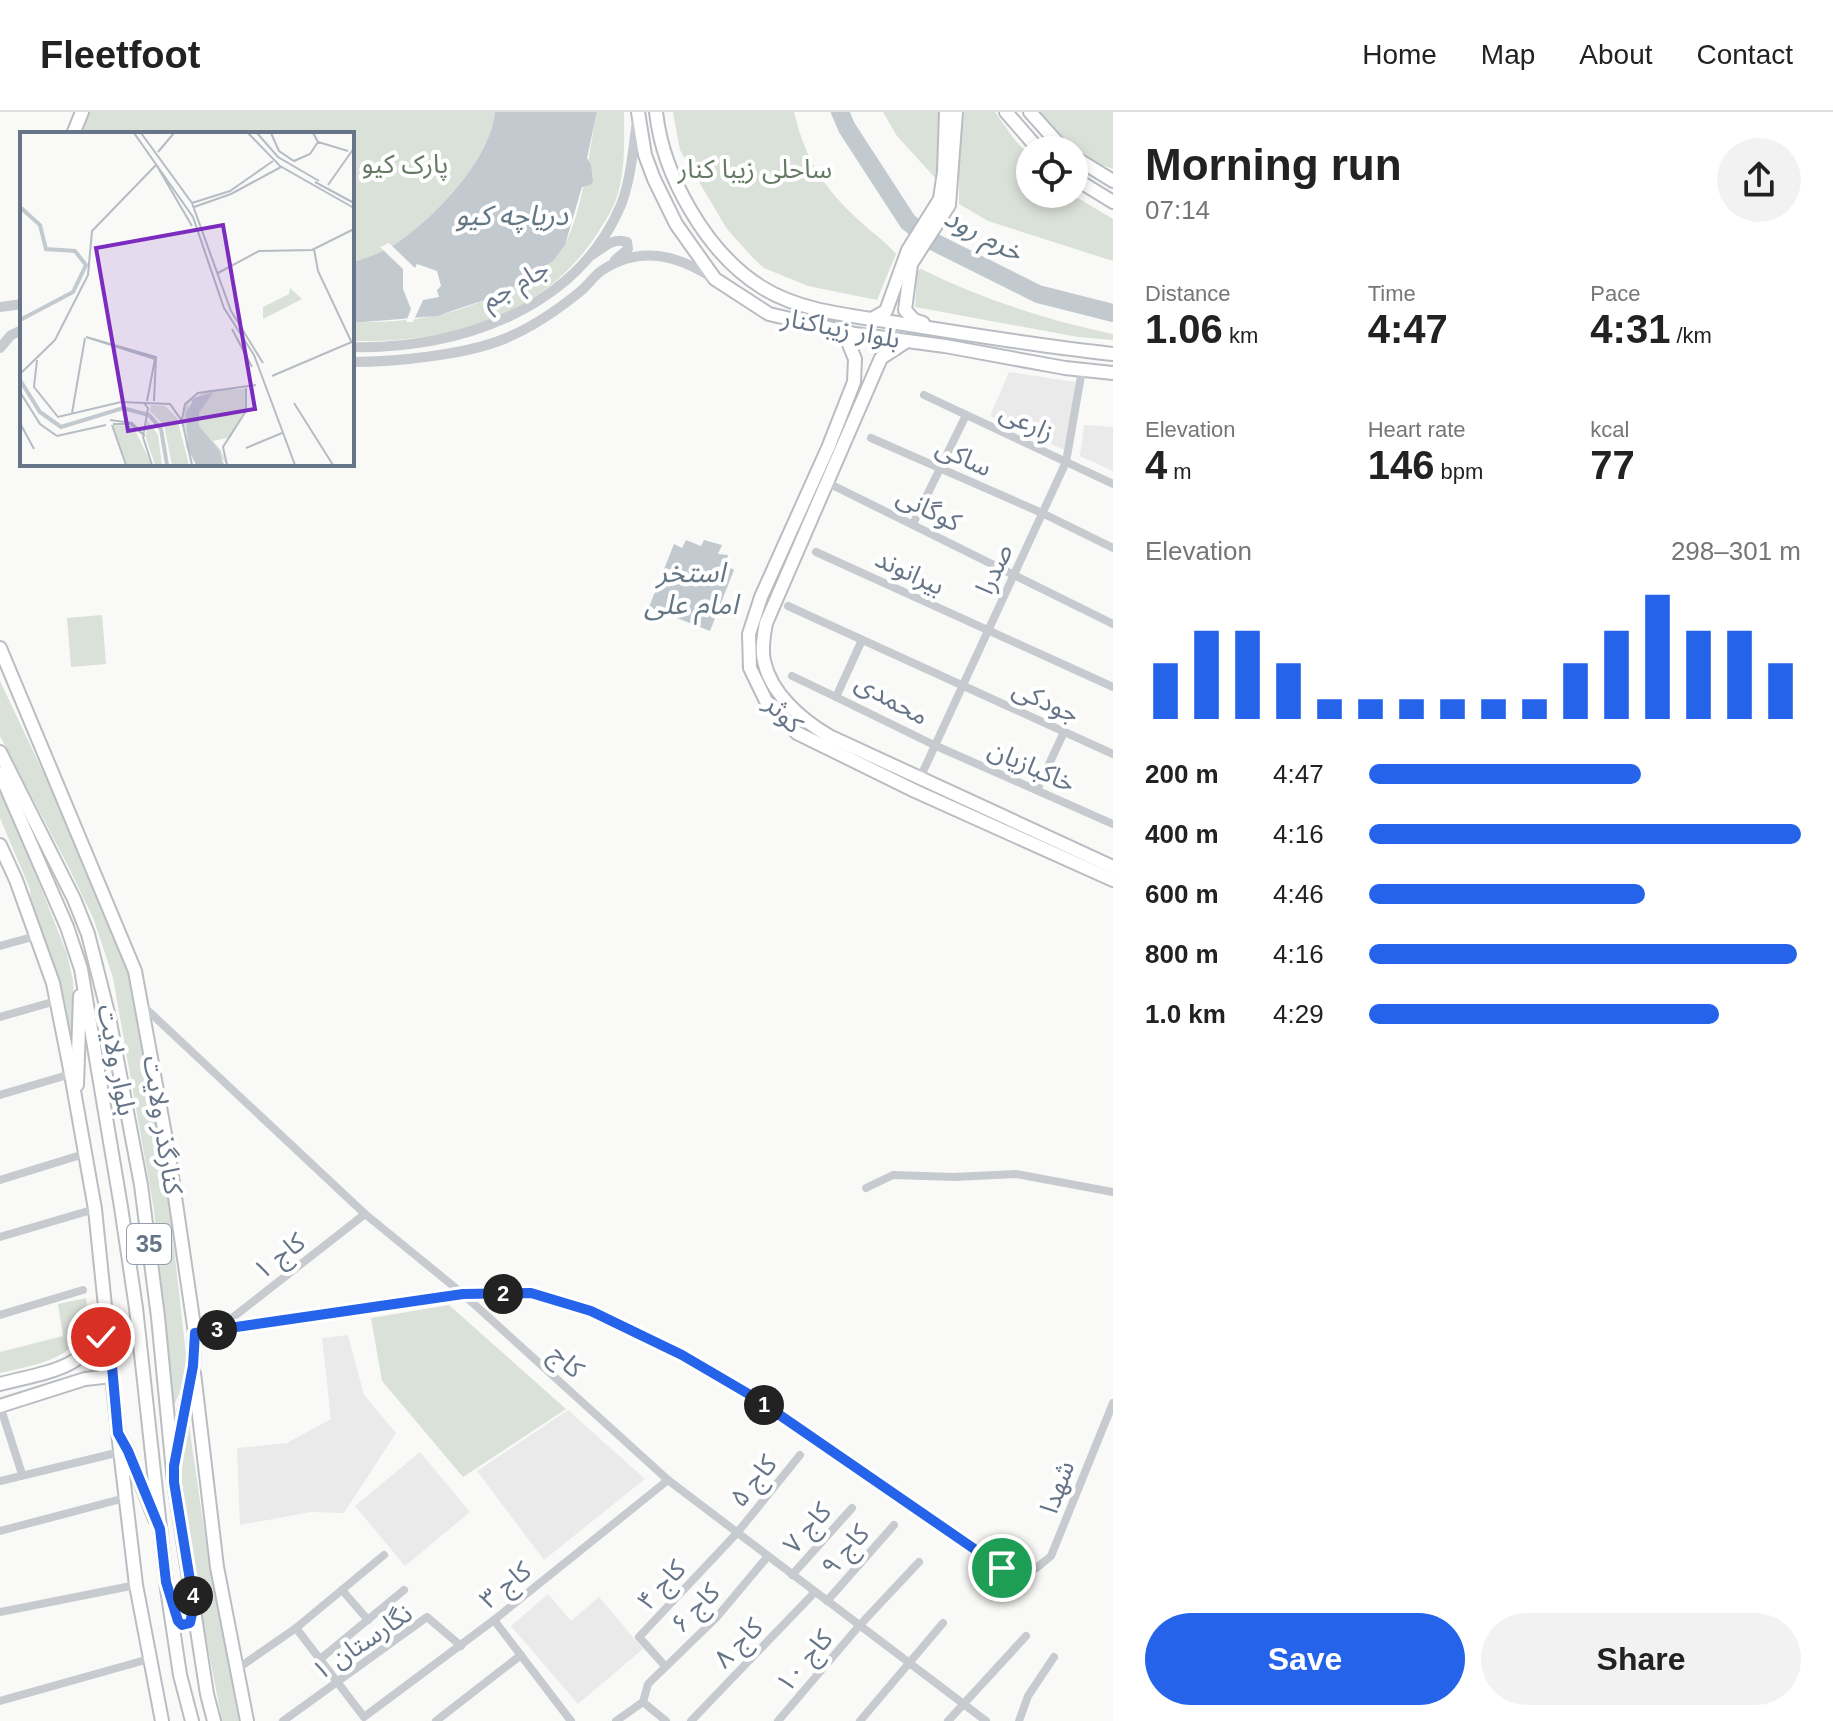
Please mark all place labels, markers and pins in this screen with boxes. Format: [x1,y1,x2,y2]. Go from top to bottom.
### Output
pin: 2 [483,1274,523,1314]
pin [67,1303,135,1371]
pin: 3 [197,1310,237,1350]
pin: 1 [744,1385,784,1425]
pin [968,1534,1036,1602]
pin: 4 [173,1576,213,1616]

